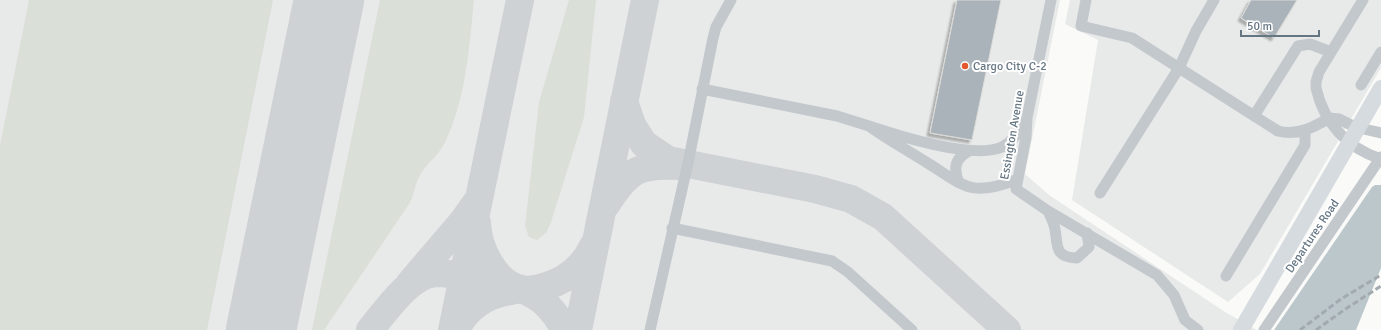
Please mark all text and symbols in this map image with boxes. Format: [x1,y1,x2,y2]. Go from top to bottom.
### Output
scale bar [1241,12,1319,38]
text: 50 m [1247,19,1272,34]
place label: Cargo City C-2 [973,59,1047,74]
marker: Cargo City C-2 [960,61,970,71]
street label: Essington Avenue [997,89,1028,181]
street label: Departures Road [1282,197,1343,276]

